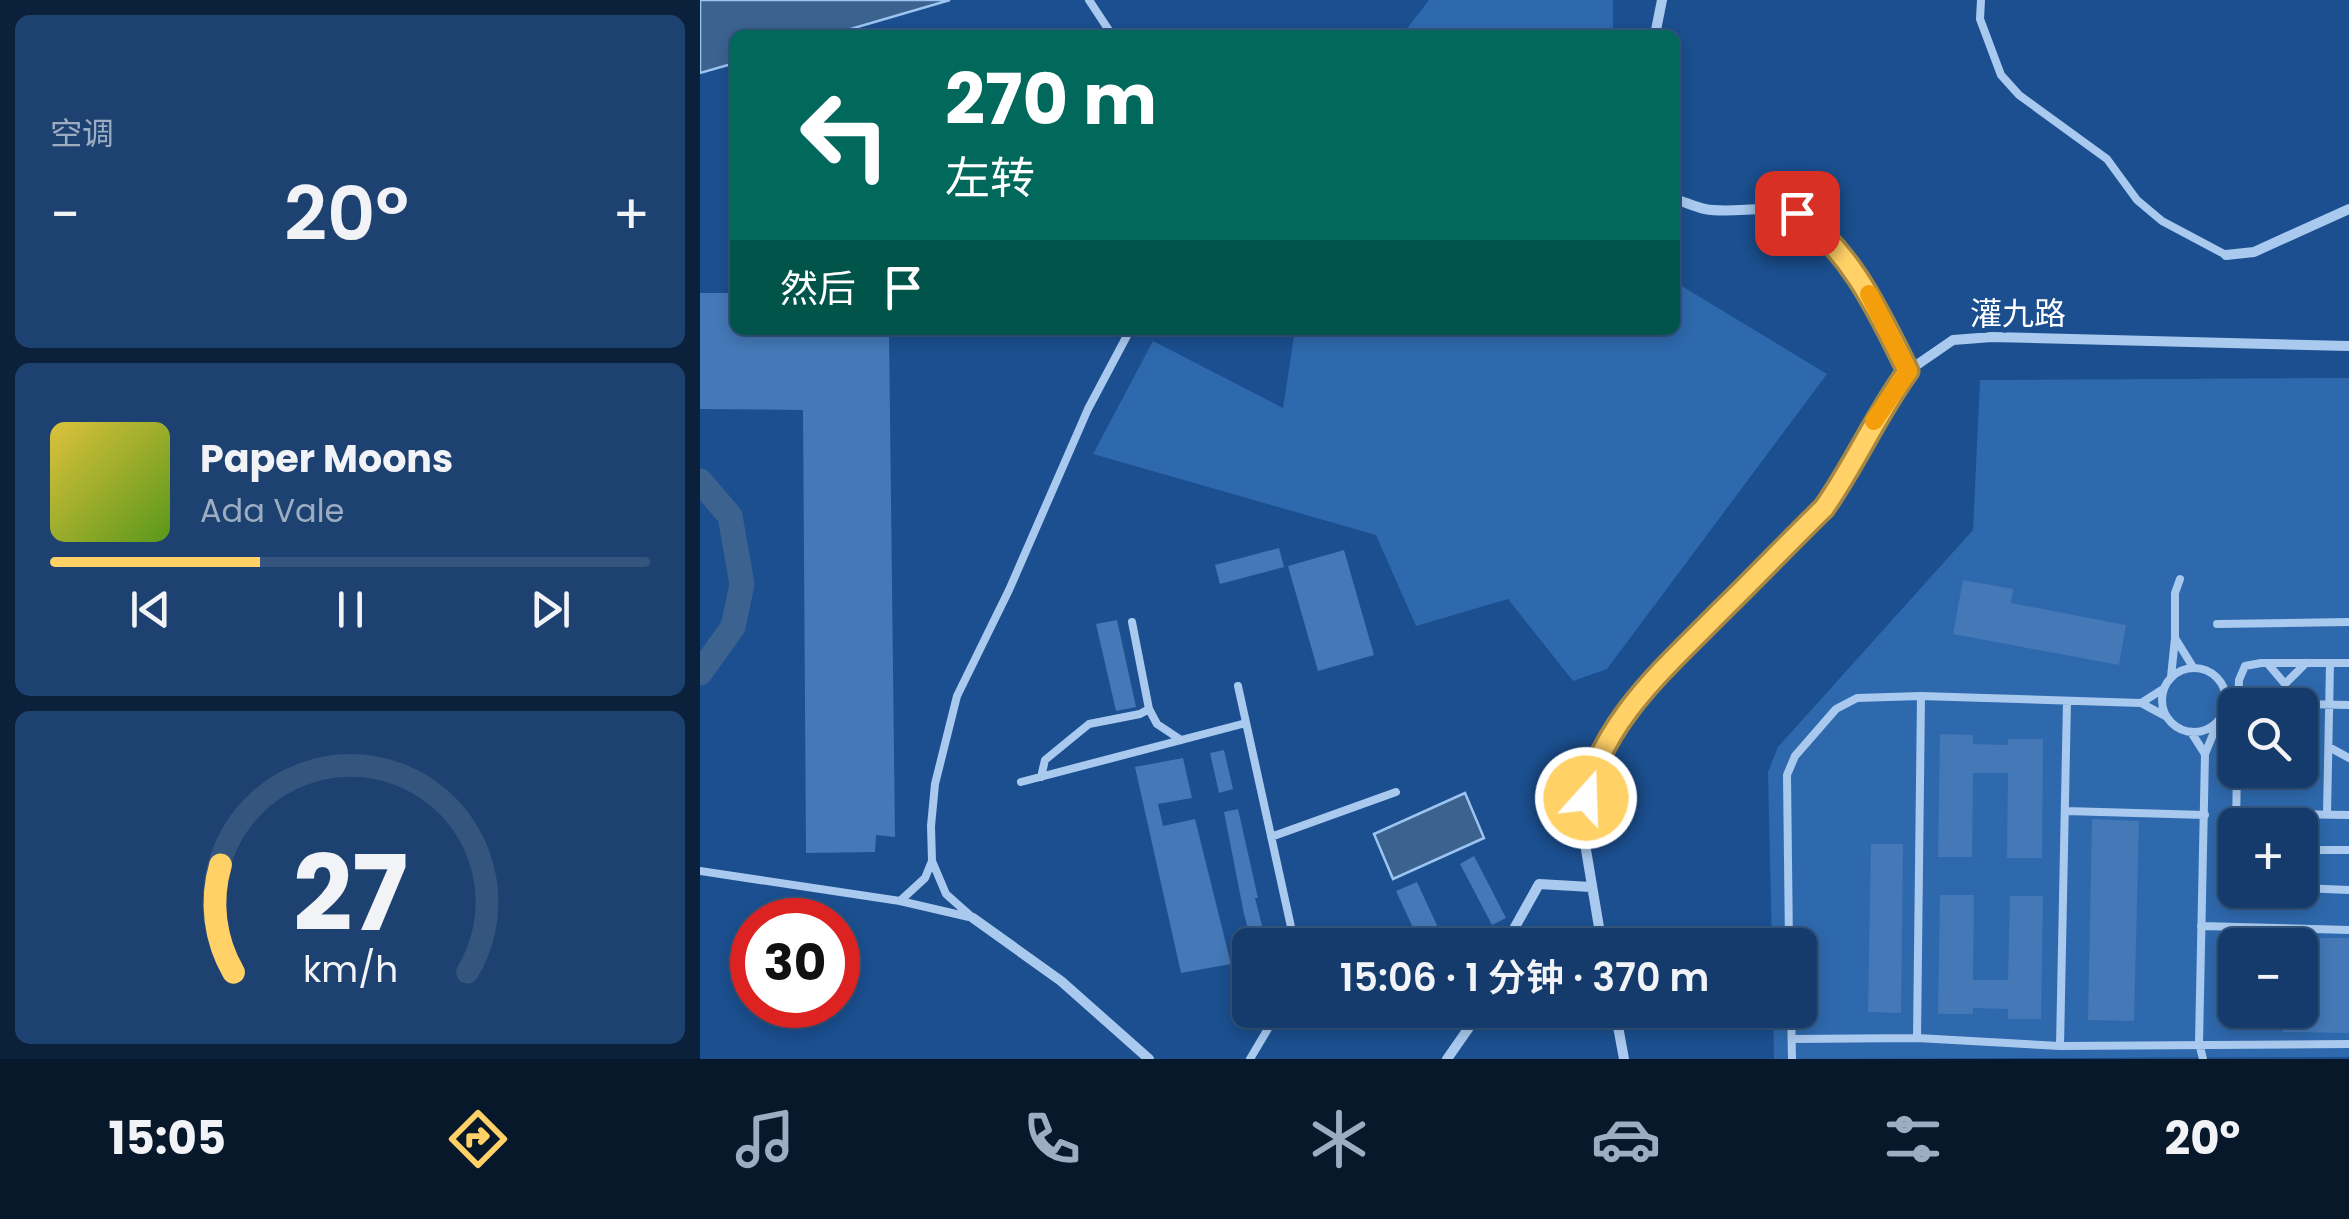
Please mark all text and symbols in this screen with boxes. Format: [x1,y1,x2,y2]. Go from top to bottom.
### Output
text: 270 m [945,50,1157,149]
icon: left [780,70,910,200]
text: 空调 [50,111,114,156]
text: 左转 [945,147,1035,210]
text: 20° [284,161,409,266]
pin [1755,171,1840,256]
text: − [50,176,80,253]
text: + [612,176,650,253]
icon: arrive [1770,186,1825,241]
icon: arrive [876,260,931,315]
text: 然后 [780,262,856,315]
street label: 灌九路 [1970,291,2066,336]
text: Paper Moons [200,432,453,485]
text: Ada Vale [200,488,344,533]
icon: previous [123,582,178,637]
icon: pause [323,582,378,637]
icon: next [523,582,578,637]
map controls [2218,688,2318,1028]
button: search [2218,688,2318,788]
position arrow [1534,746,1638,850]
button: + [2218,808,2318,908]
text: 27 [292,821,408,966]
speed limit sign: 30 [730,898,860,1028]
button: − [2218,928,2318,1028]
text: km/h [302,944,398,995]
text: 15:06 · 1 分钟 · 370 m [1340,951,1709,1004]
icon: directions [443,1104,513,1174]
icon: music [730,1104,800,1174]
icon: phone [1017,1104,1087,1174]
icon: climate [1304,1104,1374,1174]
icon: car [1591,1104,1661,1174]
icon: filters [1878,1104,1948,1174]
text: 15:05 [108,1107,226,1170]
text: 20° [2165,1107,2240,1170]

